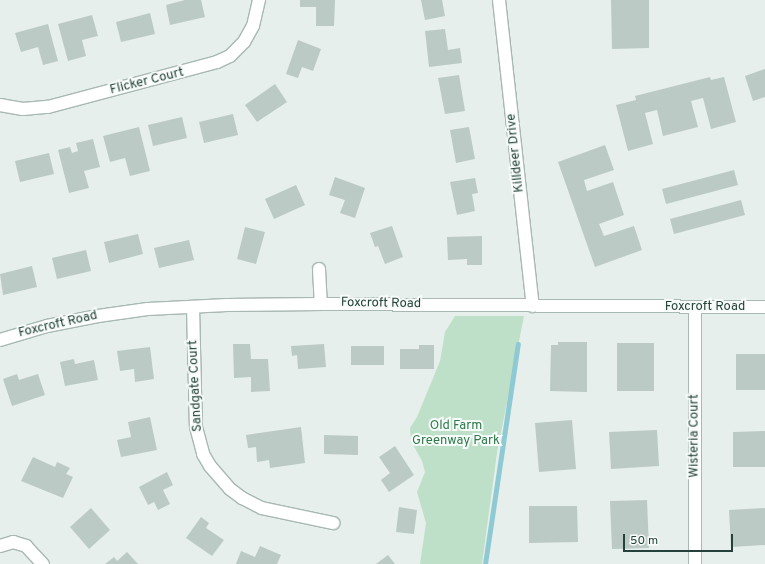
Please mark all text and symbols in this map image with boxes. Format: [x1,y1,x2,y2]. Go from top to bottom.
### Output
street label: Flicker Court [108,65,186,99]
street label: Killdeer Drive [504,113,528,193]
street label: Foxcroft Road [341,295,421,313]
street label: Foxcroft Road [665,299,745,315]
street label: Foxcroft Road [17,308,99,342]
street label: Sandgate Court [186,340,206,432]
street label: Wisteria Court [687,394,703,478]
park label: Old Farm Greenway Park [412,419,500,450]
scale bar [625,526,735,552]
text: 50 m [630,533,658,549]

